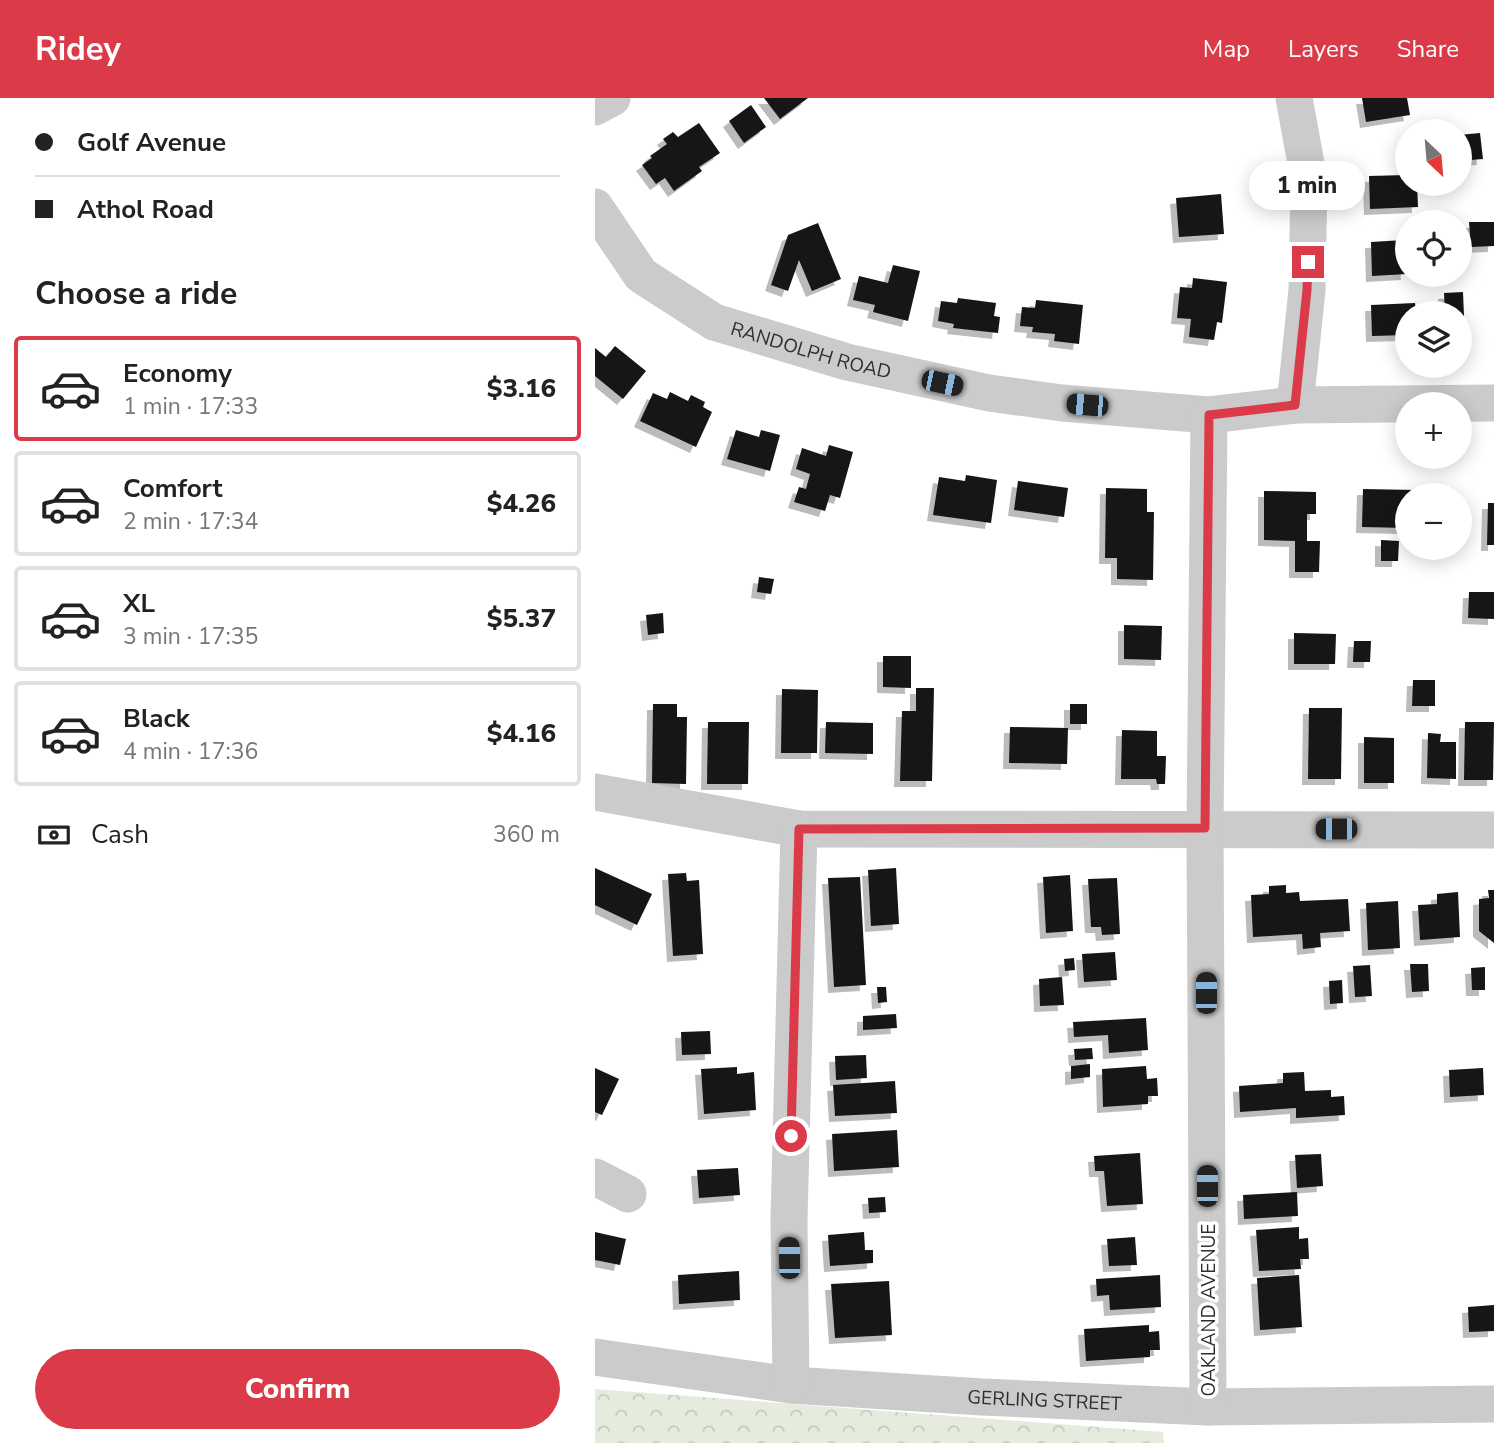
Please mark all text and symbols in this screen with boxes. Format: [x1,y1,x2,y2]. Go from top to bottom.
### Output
text: Ridey [35,27,121,72]
text: Map [1203,33,1250,65]
text: Layers [1288,33,1359,65]
text: Share [1397,33,1459,65]
north arrow [1395,119,1472,196]
map controls [1395,119,1472,560]
text: Golf Avenue [77,125,226,160]
callout: 1 min [1250,160,1366,209]
text: 1 min [1277,170,1337,201]
text: Athol Road [77,192,214,227]
button: locate [1395,210,1472,287]
route end [1292,246,1324,278]
text: Choose a ride [35,272,237,315]
button: layers [1395,301,1472,378]
street label: RANDOLPH ROAD [727,316,894,385]
text: Economy [123,356,232,391]
icon: car [39,357,102,420]
car [920,368,965,398]
text: $3.16 [487,371,556,406]
text: 1 min · 17:33 [123,391,258,422]
button: + [1395,392,1472,469]
car [1066,393,1109,417]
text: Comfort [123,471,223,506]
icon: car [39,472,102,535]
button: − [1395,483,1472,560]
text: $4.26 [487,486,556,521]
text: 2 min · 17:34 [123,506,258,537]
text: XL [123,586,155,621]
icon: car [39,587,102,650]
text: $5.37 [487,601,556,636]
text: 3 min · 17:35 [123,621,258,652]
text: Black [123,701,190,736]
icon: car [39,702,102,765]
text: $4.16 [487,716,556,751]
text: 4 min · 17:36 [123,736,258,767]
icon: cash [35,816,73,854]
text: Cash [91,817,149,852]
text: 360 m [493,819,560,850]
car [1316,819,1358,840]
car [1196,972,1217,1014]
route start [775,1120,807,1152]
car [1197,1165,1218,1207]
street label: OAKLAND AVENUE [1196,1224,1222,1396]
car [779,1237,800,1279]
button: Confirm [35,1349,560,1429]
street label: GERLING STREET [967,1384,1123,1417]

